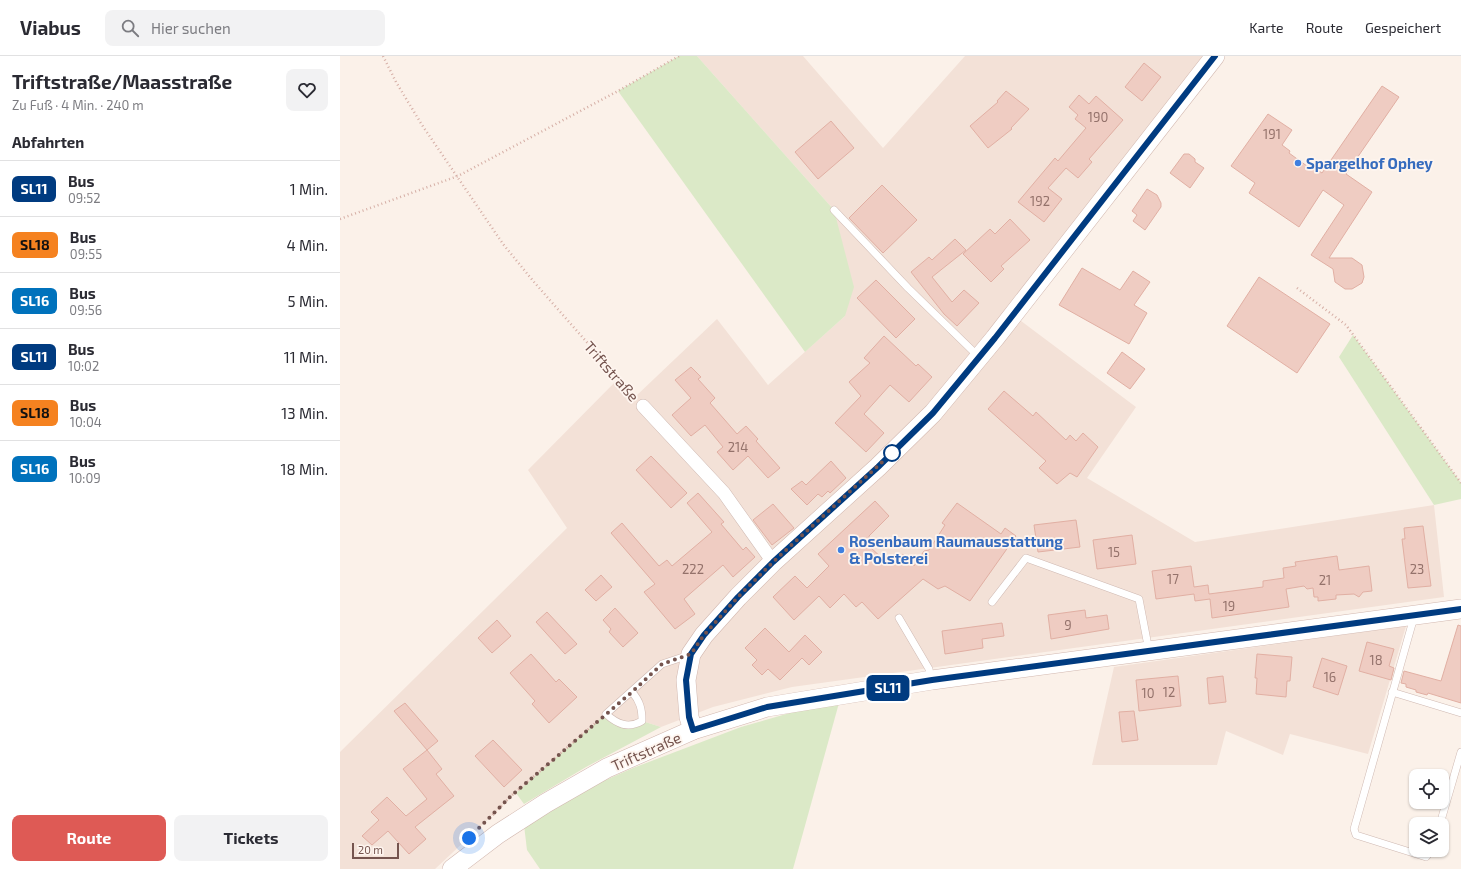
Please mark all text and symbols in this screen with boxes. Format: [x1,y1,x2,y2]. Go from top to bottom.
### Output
search box [105,10,385,46]
text: Viabus [20,16,81,39]
icon: search [119,17,141,39]
text: Hier suchen [151,19,231,37]
text: Karte [1249,19,1284,36]
text: Route [1306,19,1343,36]
text: Gespeichert [1365,19,1441,36]
button: heart [286,69,328,111]
text: Triftstraße/Maasstraße [12,70,232,93]
text: Zu Fuß · 4 Min. · 240 m [12,97,144,113]
house number: 190 [1088,109,1108,125]
house number: 191 [1263,126,1281,142]
text: Abfahrten [12,133,84,151]
place label: Spargelhof Ophey [1306,154,1433,173]
marker: Spargelhof Ophey [1293,158,1303,168]
text: Bus [68,172,94,190]
text: SL11 [20,180,48,197]
text: 1 Min. [290,180,328,198]
text: 09:52 [68,190,101,206]
house number: 192 [1030,193,1050,209]
text: Bus [70,228,96,246]
text: SL18 [20,236,50,253]
text: 4 Min. [286,236,328,254]
text: 09:55 [70,246,102,262]
text: Bus [69,284,96,302]
text: SL16 [20,292,49,309]
text: 5 Min. [288,292,328,310]
text: 09:56 [69,302,102,318]
street label: Triftstraße [581,337,643,405]
text: Bus [68,340,94,358]
text: SL11 [20,348,48,365]
text: 11 Min. [284,348,328,366]
text: 10:02 [68,358,99,374]
text: Bus [70,396,96,414]
text: SL18 [20,404,50,421]
text: 13 Min. [281,404,328,422]
text: 10:04 [70,414,102,430]
house number: 214 [728,439,748,455]
unlabelled marker [883,444,901,462]
text: Bus [69,452,96,470]
text: SL16 [20,460,49,477]
text: 18 Min. [281,460,328,478]
text: 10:09 [69,470,101,486]
place label: Rosenbaum Raumausstattung & Polsterei [849,532,1063,567]
house number: 15 [1108,544,1120,560]
marker: Rosenbaum Raumausstattung & Polsterei [836,545,846,555]
house number: 222 [682,561,704,577]
house number: 23 [1410,561,1424,577]
house number: 17 [1167,571,1179,587]
house number: 21 [1319,572,1331,588]
house number: 19 [1223,598,1235,614]
house number: 9 [1064,617,1072,633]
house number: 18 [1369,652,1383,668]
house number: 16 [1324,669,1336,685]
line badge: SL11 [860,675,916,701]
text: SL11 [874,679,902,696]
house number: 12 [1163,684,1175,700]
house number: 10 [1141,685,1155,701]
street label: Triftstraße [608,728,684,774]
map controls [1409,769,1449,857]
button: locate [1409,769,1449,809]
button: Route [12,815,166,861]
button: Tickets [174,815,328,861]
button: layers [1409,817,1449,857]
your location [459,828,479,848]
scale bar [352,841,399,860]
text: 20 m [358,843,383,856]

